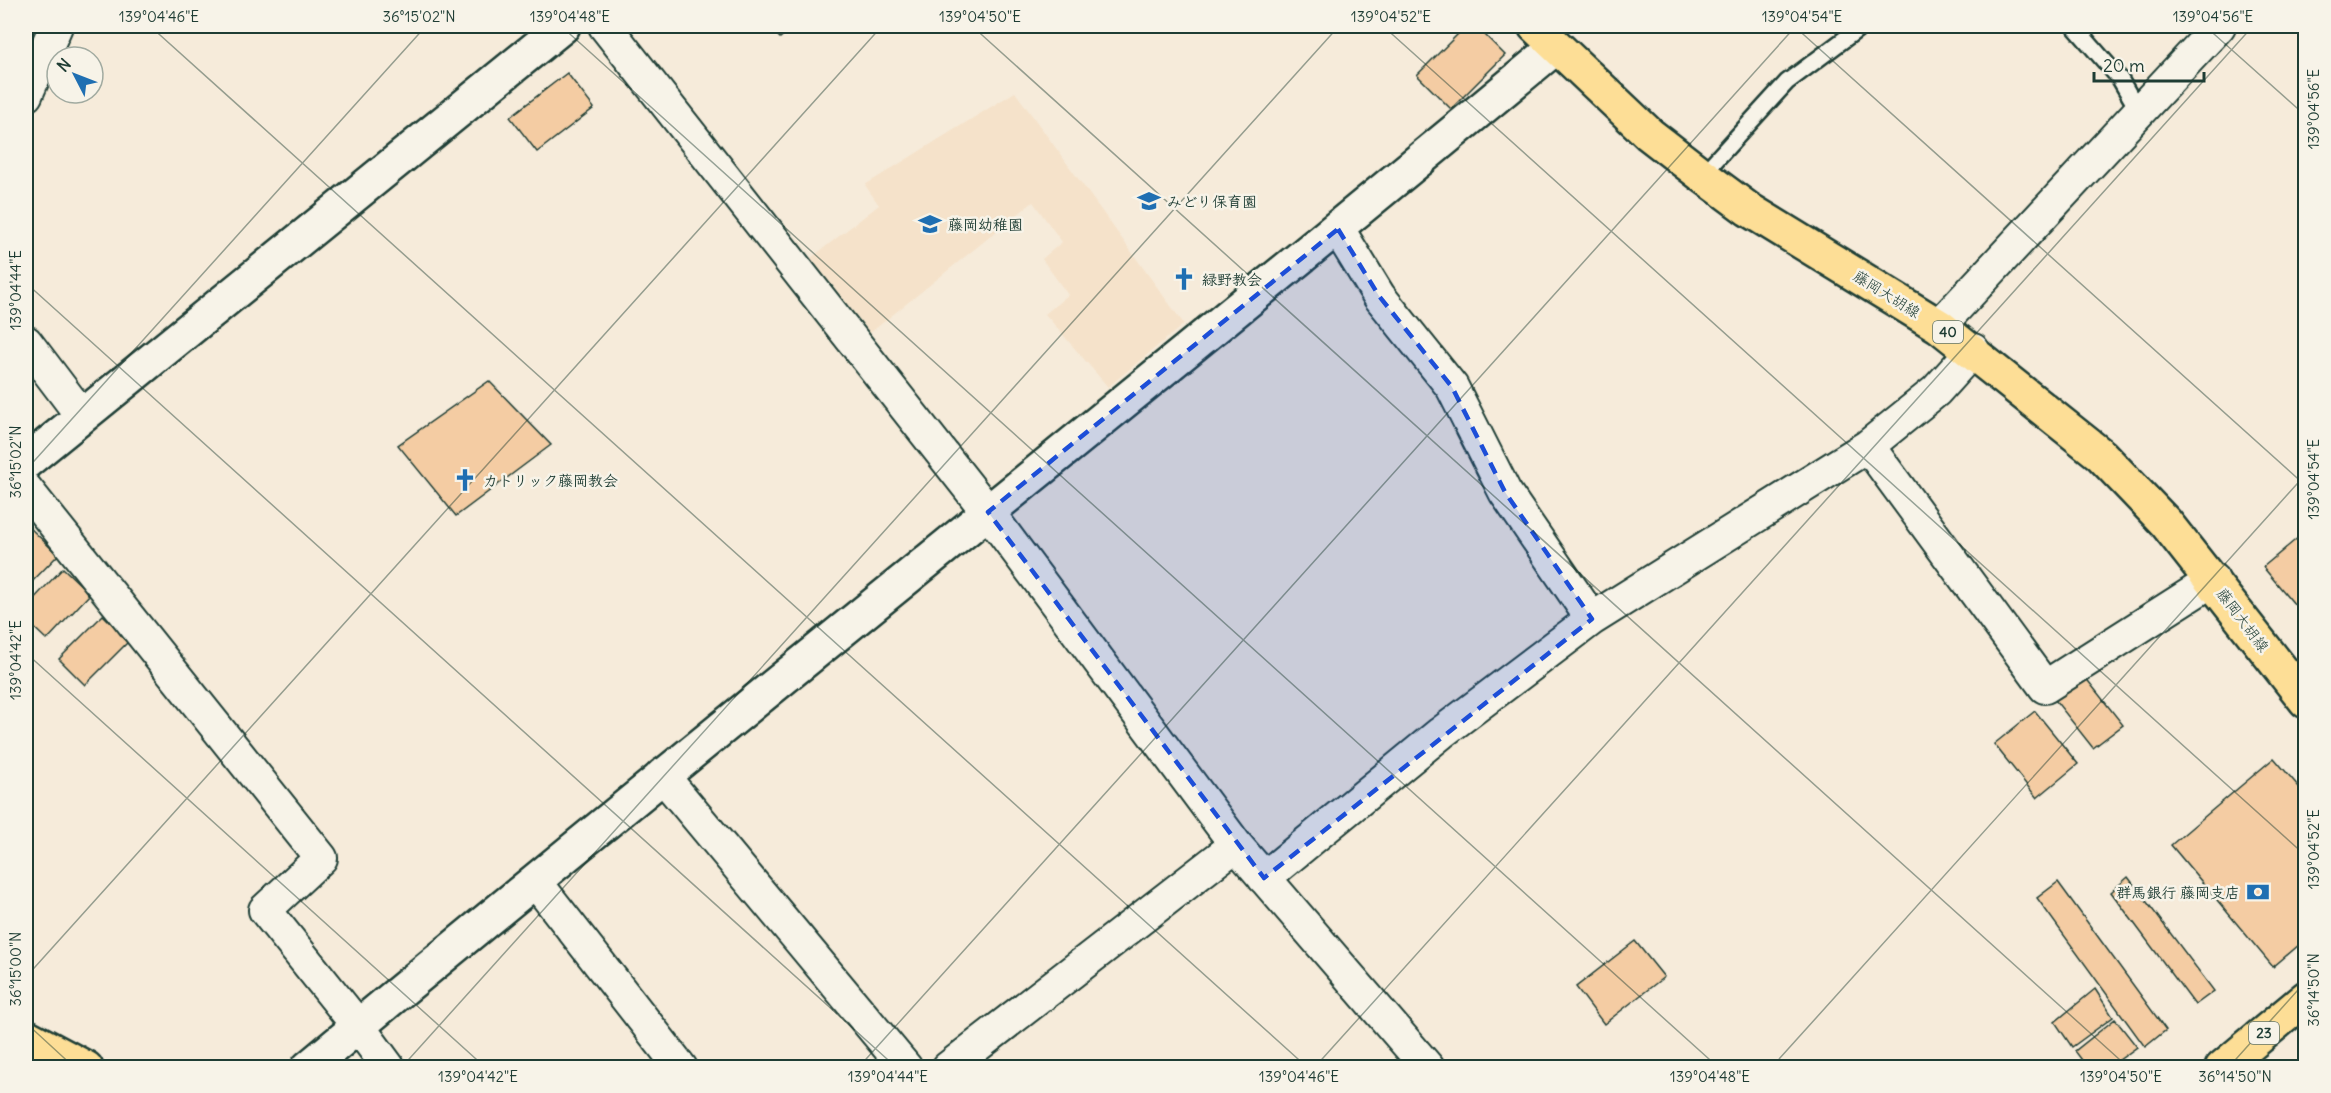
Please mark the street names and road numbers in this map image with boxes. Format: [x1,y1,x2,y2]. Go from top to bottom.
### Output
street label: 藤岡大胡線 [1850,266,1924,322]
road number: 40 [1933,321,1963,343]
street label: 藤岡大胡線 [2213,584,2273,656]
road number: 23 [2249,1022,2279,1044]

